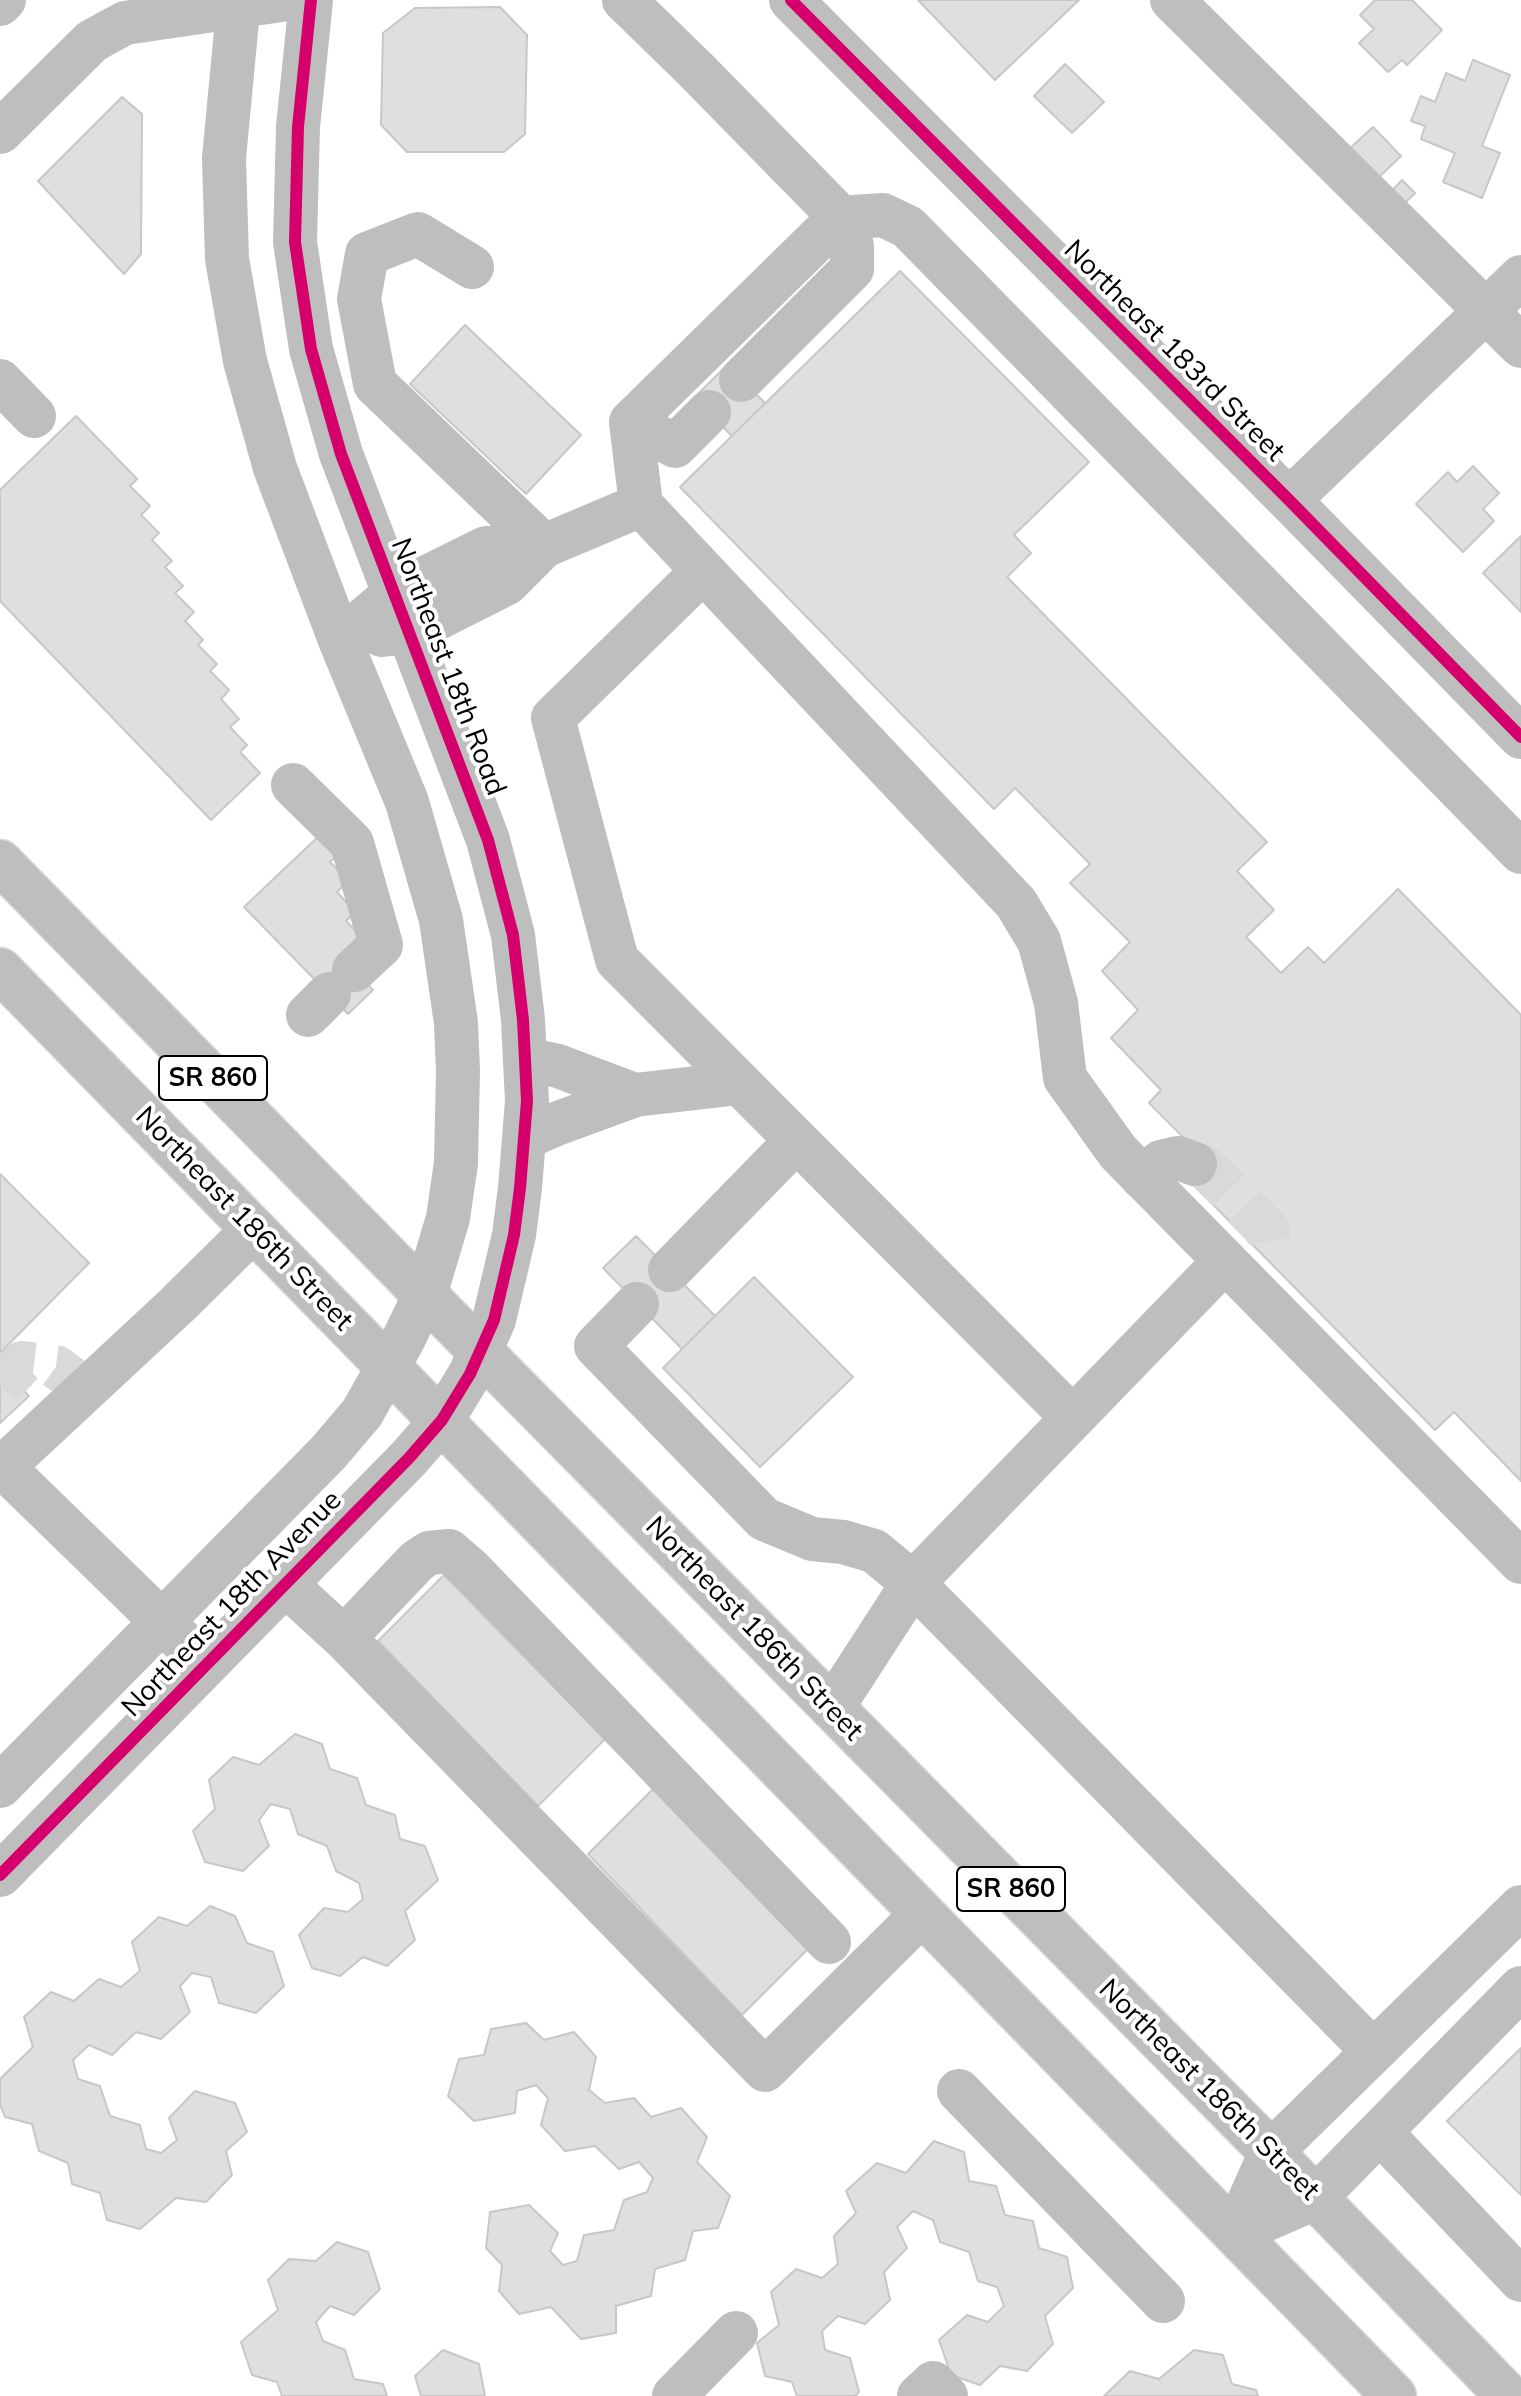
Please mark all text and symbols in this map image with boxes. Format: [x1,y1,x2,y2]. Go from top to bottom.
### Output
street label: Northeast 183rd Street [1056,233,1292,469]
street label: Northeast 18th Road [383,534,513,800]
road number: SR 860 [159,1056,267,1100]
street label: Northeast 186th Street [128,1100,360,1338]
street label: Northeast 18th Avenue [115,1484,349,1724]
street label: Northeast 186th Street [638,1510,870,1748]
road number: SR 860 [957,1867,1065,1911]
street label: Northeast 186th Street [1092,1973,1326,2207]

